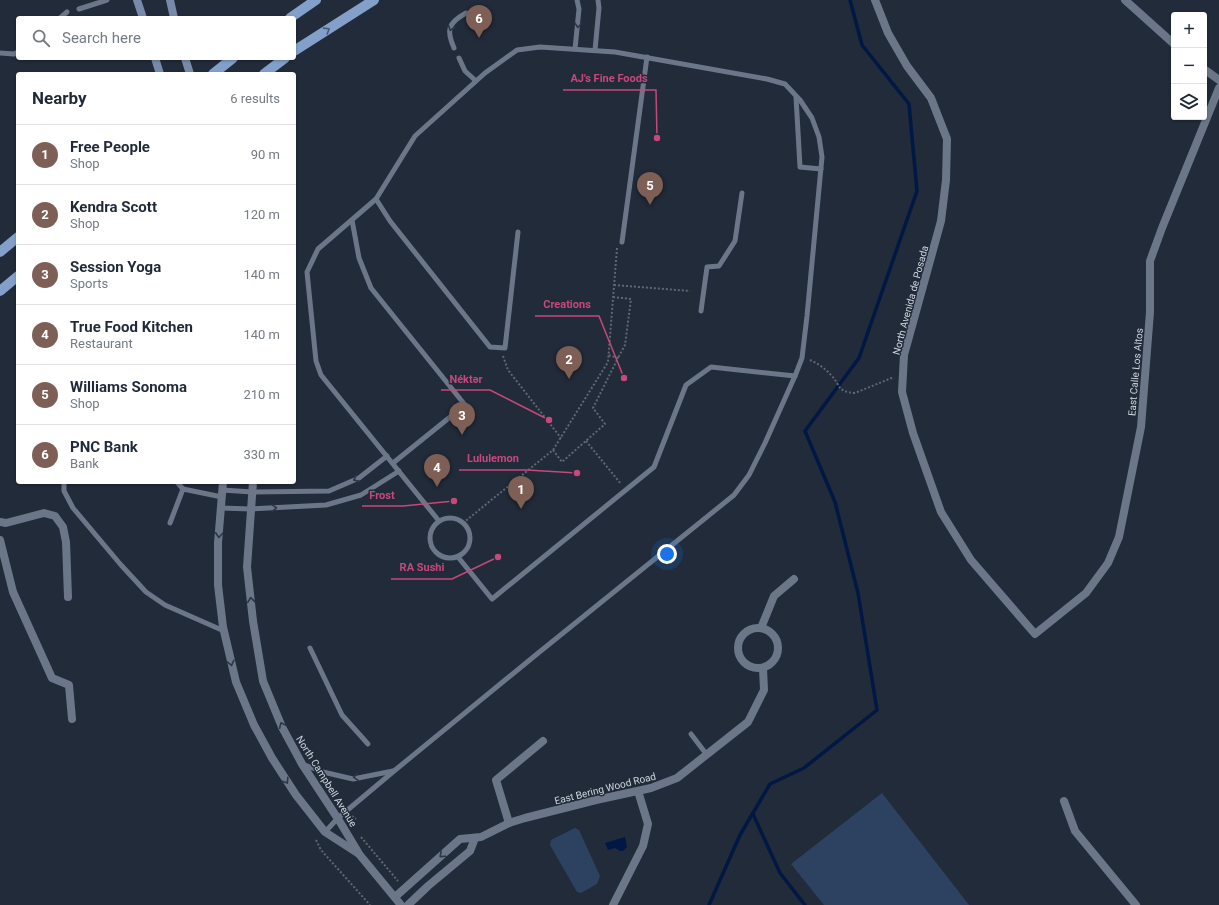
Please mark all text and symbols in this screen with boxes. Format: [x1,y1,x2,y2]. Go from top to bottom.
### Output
pin: 6 [466,5,492,38]
map controls [1171,12,1207,120]
button: + [1171,12,1207,48]
search box [16,16,296,60]
one-way arrow [573,22,582,28]
one-way arrow [448,25,456,32]
icon: search [30,27,52,49]
one-way arrow [323,27,330,35]
text: Search here [62,29,141,47]
button: − [1171,48,1207,84]
callout: AJ's Fine Foods [563,67,656,90]
text: AJ's Fine Foods [570,72,648,85]
button: layers [1171,84,1207,120]
text: Nearby [32,88,87,108]
text: 6 results [230,91,280,106]
text: Free People [70,138,150,156]
text: 1 [41,147,49,162]
text: 90 m [251,147,280,162]
text: Shop [70,156,100,171]
pin: 5 [637,172,663,205]
text: Kendra Scott [70,198,157,216]
text: 2 [41,207,49,222]
text: 120 m [243,207,280,222]
text: Shop [70,216,100,231]
street label: North Avenida de Posada [891,244,930,356]
text: Session Yoga [70,258,161,276]
text: 3 [41,267,49,282]
text: 140 m [243,267,280,282]
text: Sports [70,276,108,291]
callout: Creations [535,293,599,316]
text: Creations [543,298,591,311]
text: True Food Kitchen [70,318,193,336]
text: 4 [41,327,49,342]
text: 140 m [243,327,280,342]
street label: East Calle Los Altos [1126,328,1145,417]
text: Restaurant [70,336,133,351]
pin: 2 [556,346,582,379]
callout: Néktər [441,367,490,390]
text: Néktər [449,373,483,386]
text: Williams Sonoma [70,378,187,396]
text: 5 [41,387,49,402]
text: 210 m [243,387,280,402]
text: Shop [70,396,100,411]
pin: 3 [449,402,475,435]
text: PNC Bank [70,438,138,456]
text: 6 [41,447,49,462]
text: 330 m [243,447,280,462]
callout: Lululemon [459,447,527,470]
text: Lululemon [467,452,519,465]
pin: 4 [424,454,450,487]
text: Bank [70,456,99,471]
one-way arrow [353,474,360,482]
pin: 1 [508,476,534,509]
callout: Frost [362,483,403,506]
text: Frost [369,489,395,502]
one-way arrow [271,504,277,512]
one-way arrow [215,532,224,538]
your location [657,544,677,564]
callout: RA Sushi [391,556,452,579]
text: RA Sushi [400,561,445,574]
one-way arrow [246,597,255,603]
one-way arrow [227,660,235,667]
one-way arrow [279,721,287,729]
street label: North Campbell Avenue [294,734,359,829]
street label: East Bering Wood Road [553,771,657,806]
one-way arrow [352,773,359,782]
one-way arrow [282,776,289,783]
one-way arrow [440,850,447,857]

